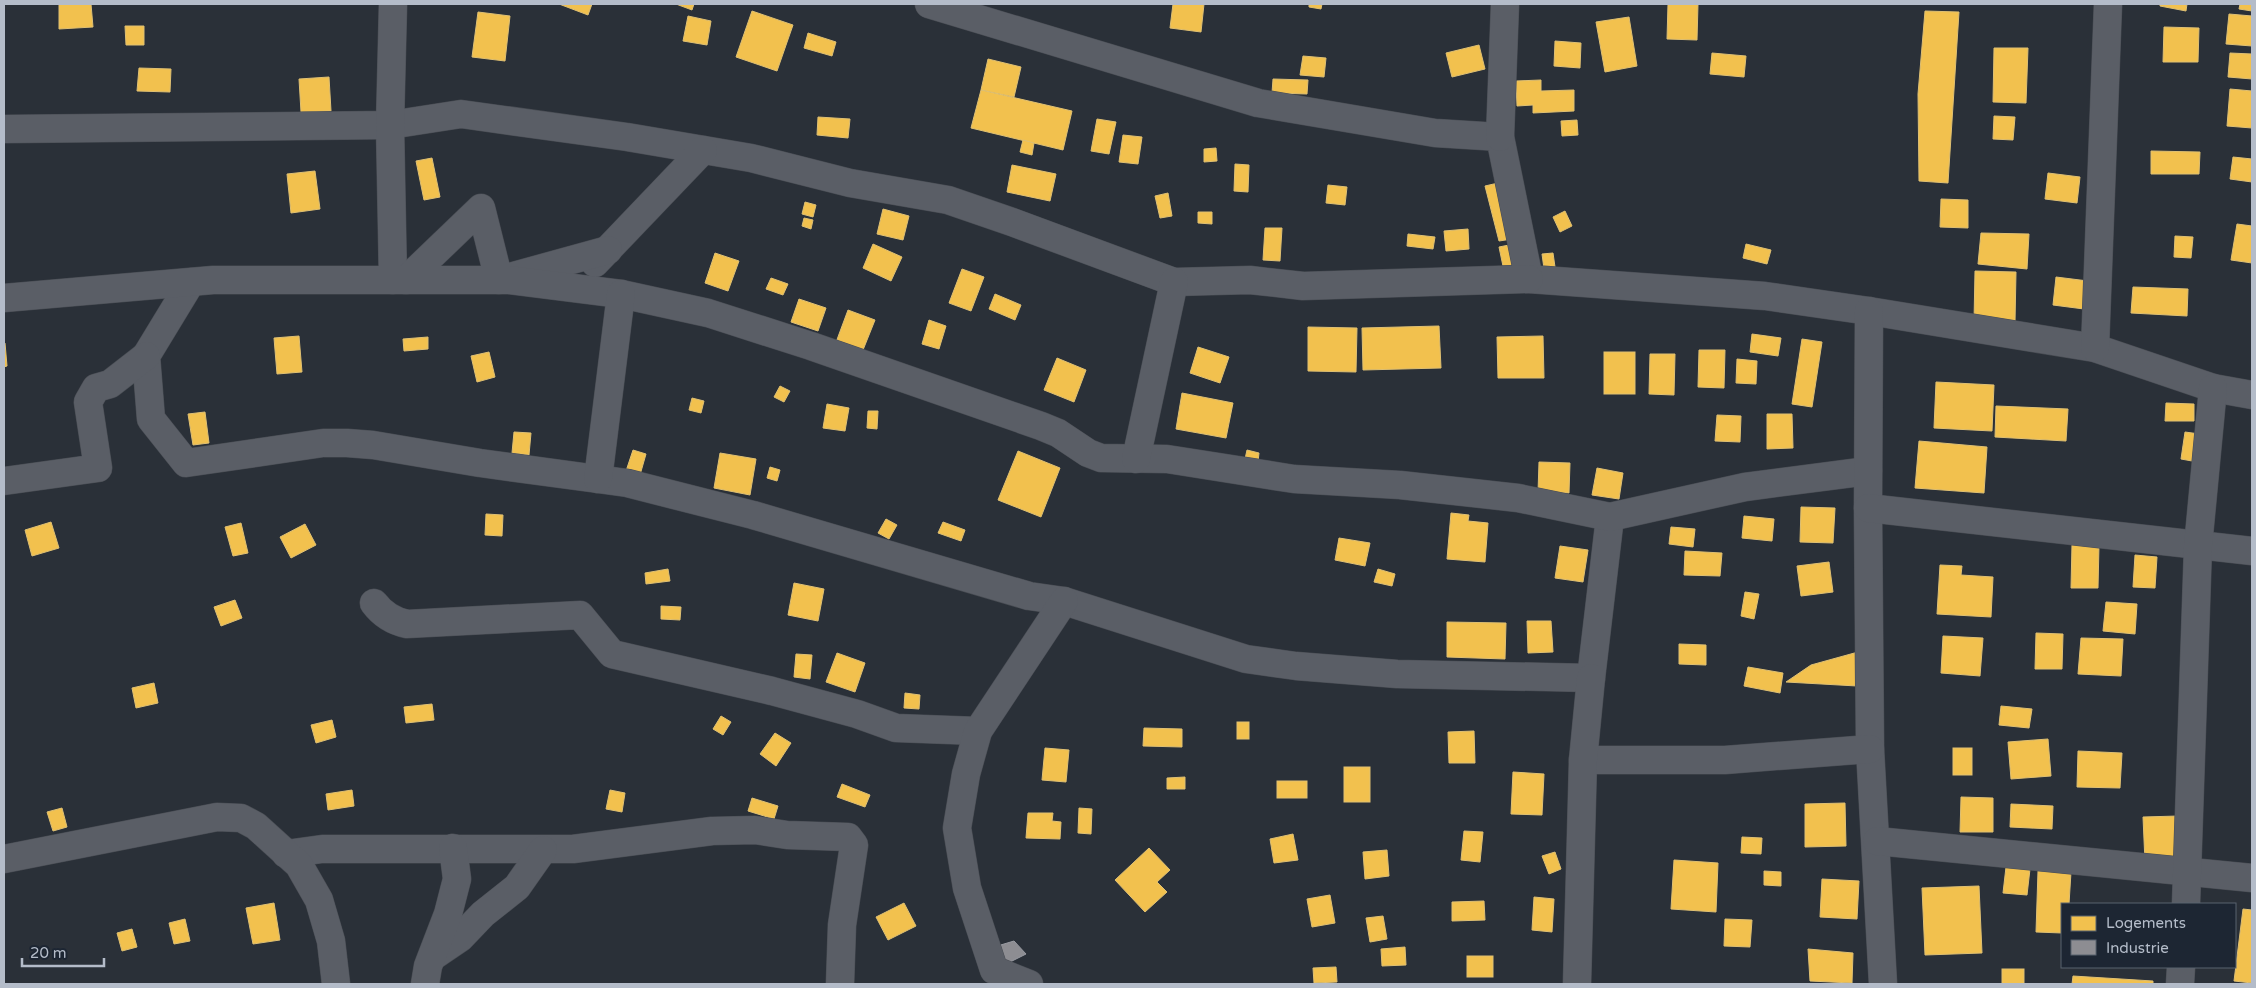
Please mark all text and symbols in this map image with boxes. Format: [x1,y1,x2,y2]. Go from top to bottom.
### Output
legend [2061,903,2236,968]
text: Logements [2106,914,2186,932]
scale bar [22,936,105,968]
text: Industrie [2106,939,2169,957]
text: 20 m [30,944,67,962]

